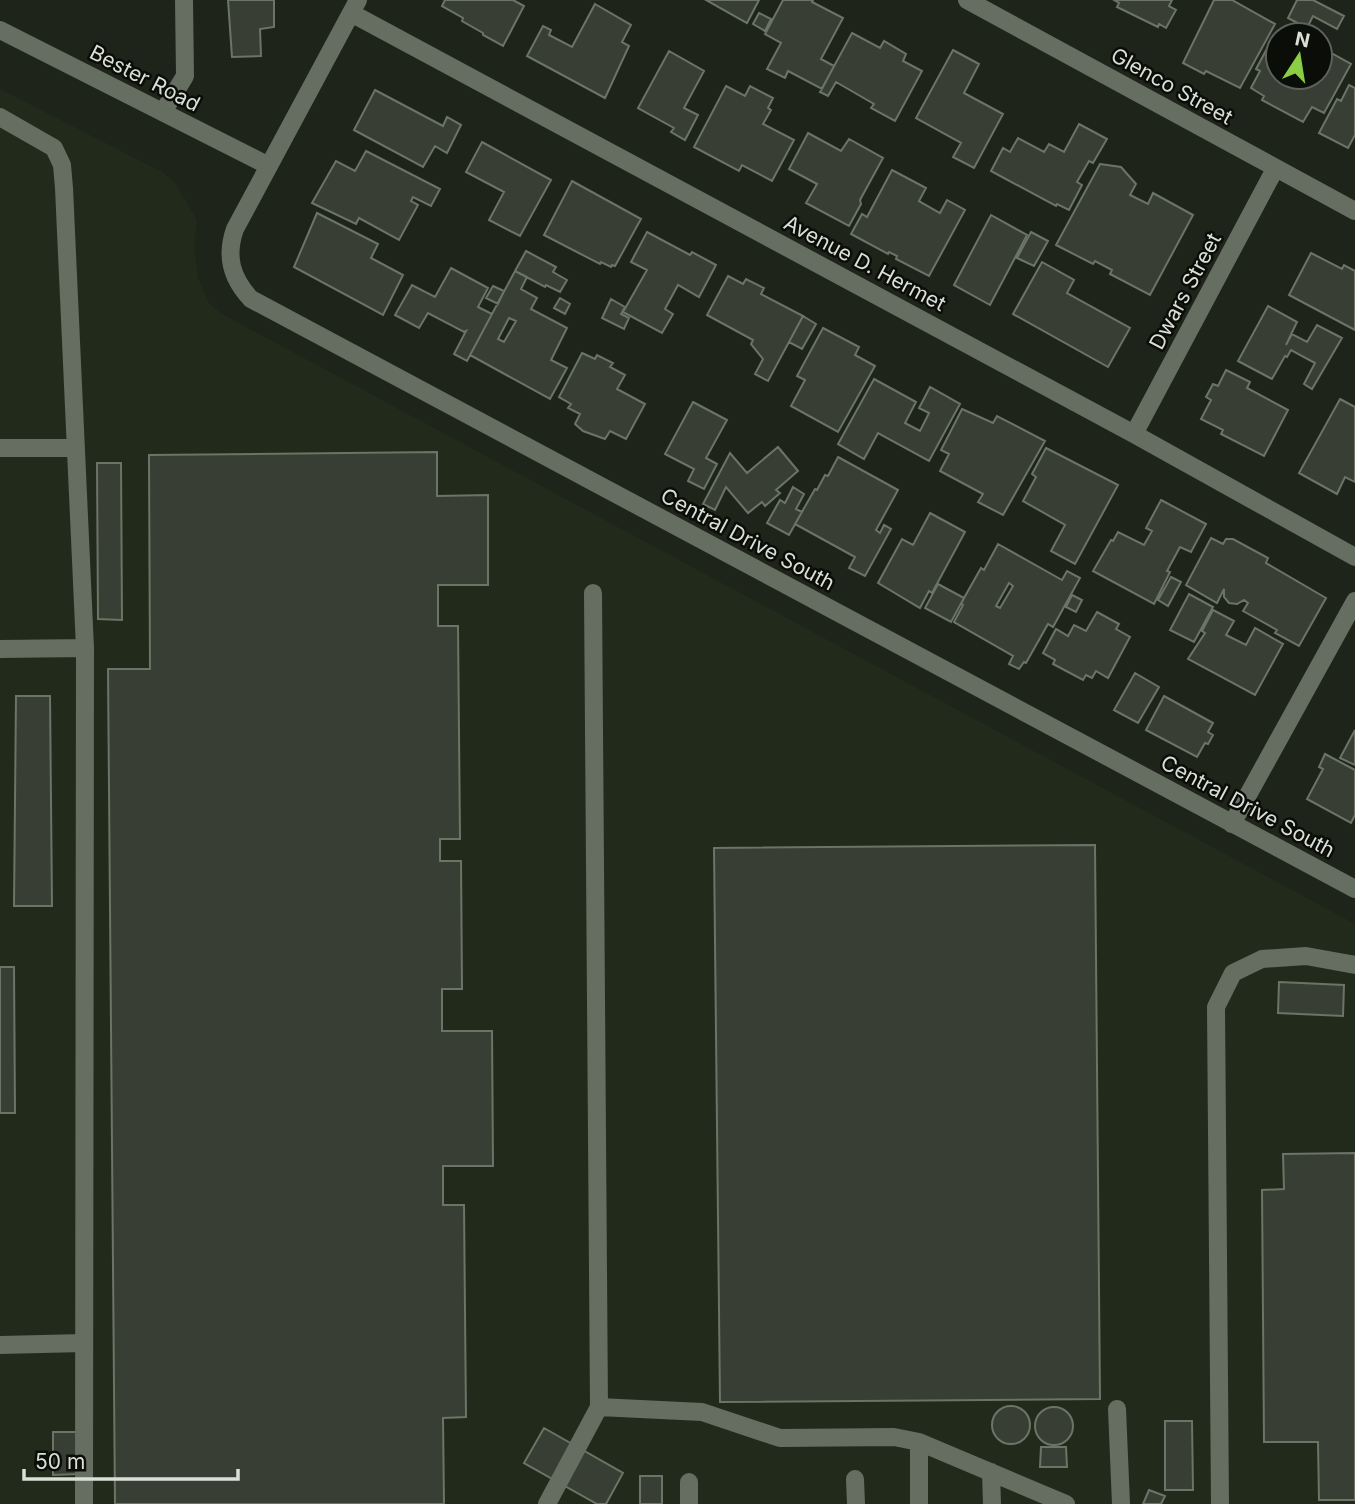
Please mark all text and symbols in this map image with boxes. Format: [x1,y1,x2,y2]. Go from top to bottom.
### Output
north arrow [1264,21,1334,91]
text: N [1293,27,1312,53]
street label: Bester Road [86,40,204,116]
street label: Glenco Street [1107,42,1237,130]
street label: Avenue D. Hermet [780,210,950,316]
street label: Dwars Street [1144,228,1226,354]
street label: Central Drive South [657,483,839,595]
street label: Central Drive South [1157,750,1339,862]
scale bar [24,1438,238,1482]
text: 50 m [35,1449,85,1474]

